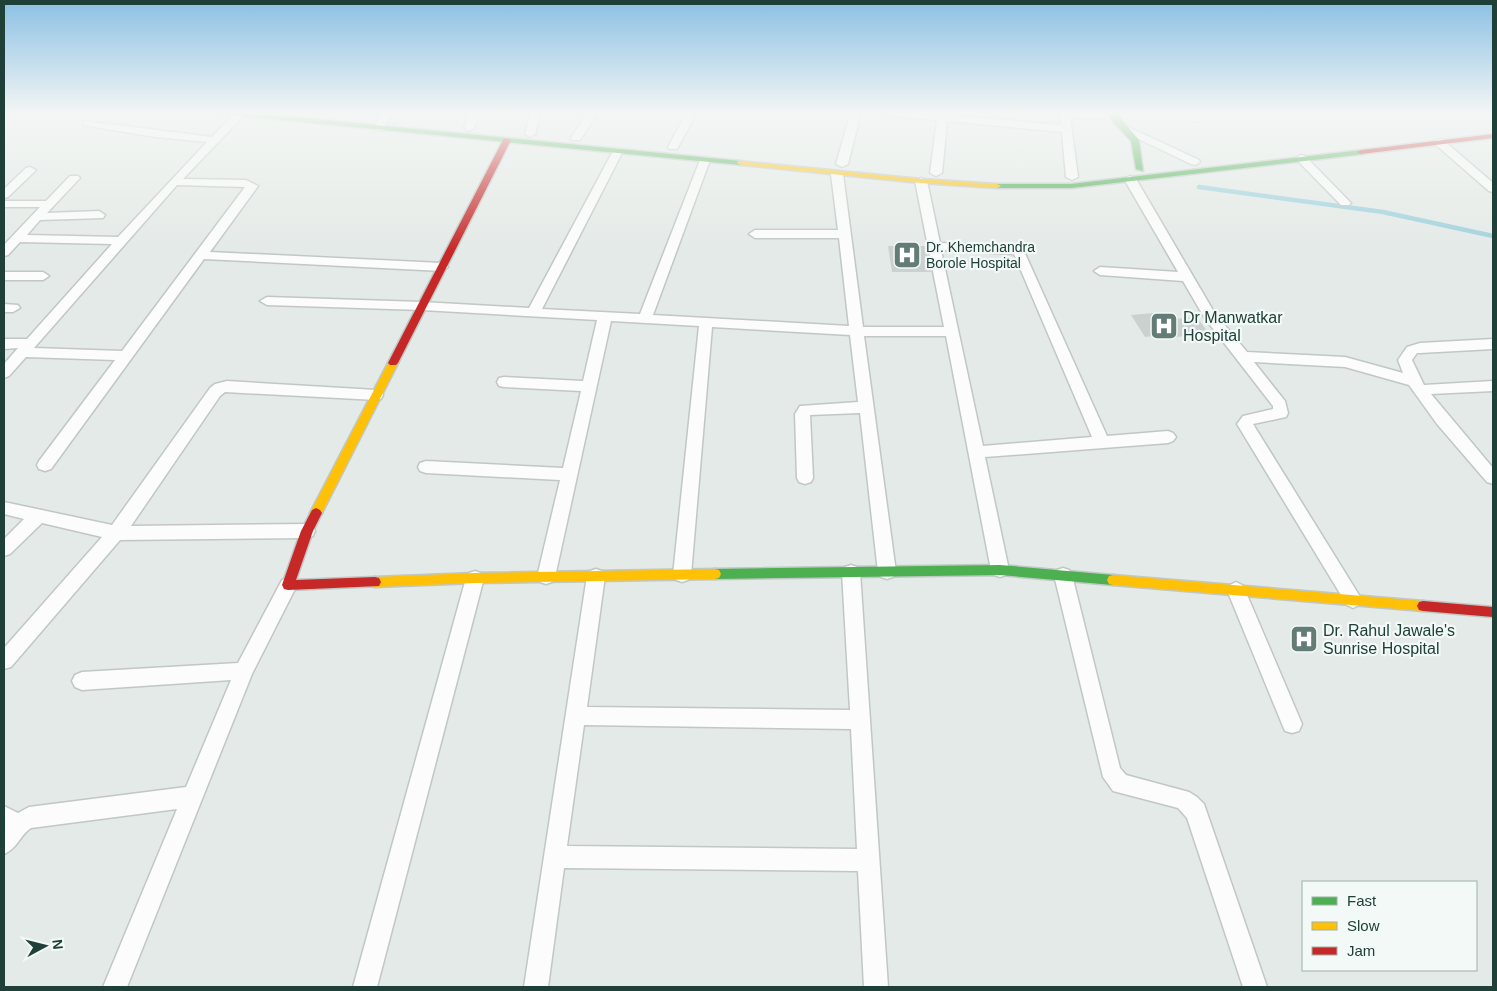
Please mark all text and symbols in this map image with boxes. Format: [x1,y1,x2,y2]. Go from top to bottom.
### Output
place label: Dr. Khemchandra Borole Hospital [926,239,1035,271]
hospital icon: Dr. Khemchandra Borole Hospital [892,240,922,270]
place label: Dr Manwatkar Hospital [1183,309,1283,344]
hospital icon: Dr Manwatkar Hospital [1149,311,1179,341]
place label: Dr. Rahul Jawale's Sunrise Hospital [1323,622,1455,657]
hospital icon: Dr. Rahul Jawale's Sunrise Hospital [1289,624,1319,654]
legend [1302,881,1477,971]
text: Fast [1347,892,1377,909]
text: Slow [1347,917,1380,934]
north arrow [20,921,70,971]
text: N [49,938,66,950]
text: Jam [1347,942,1375,959]

